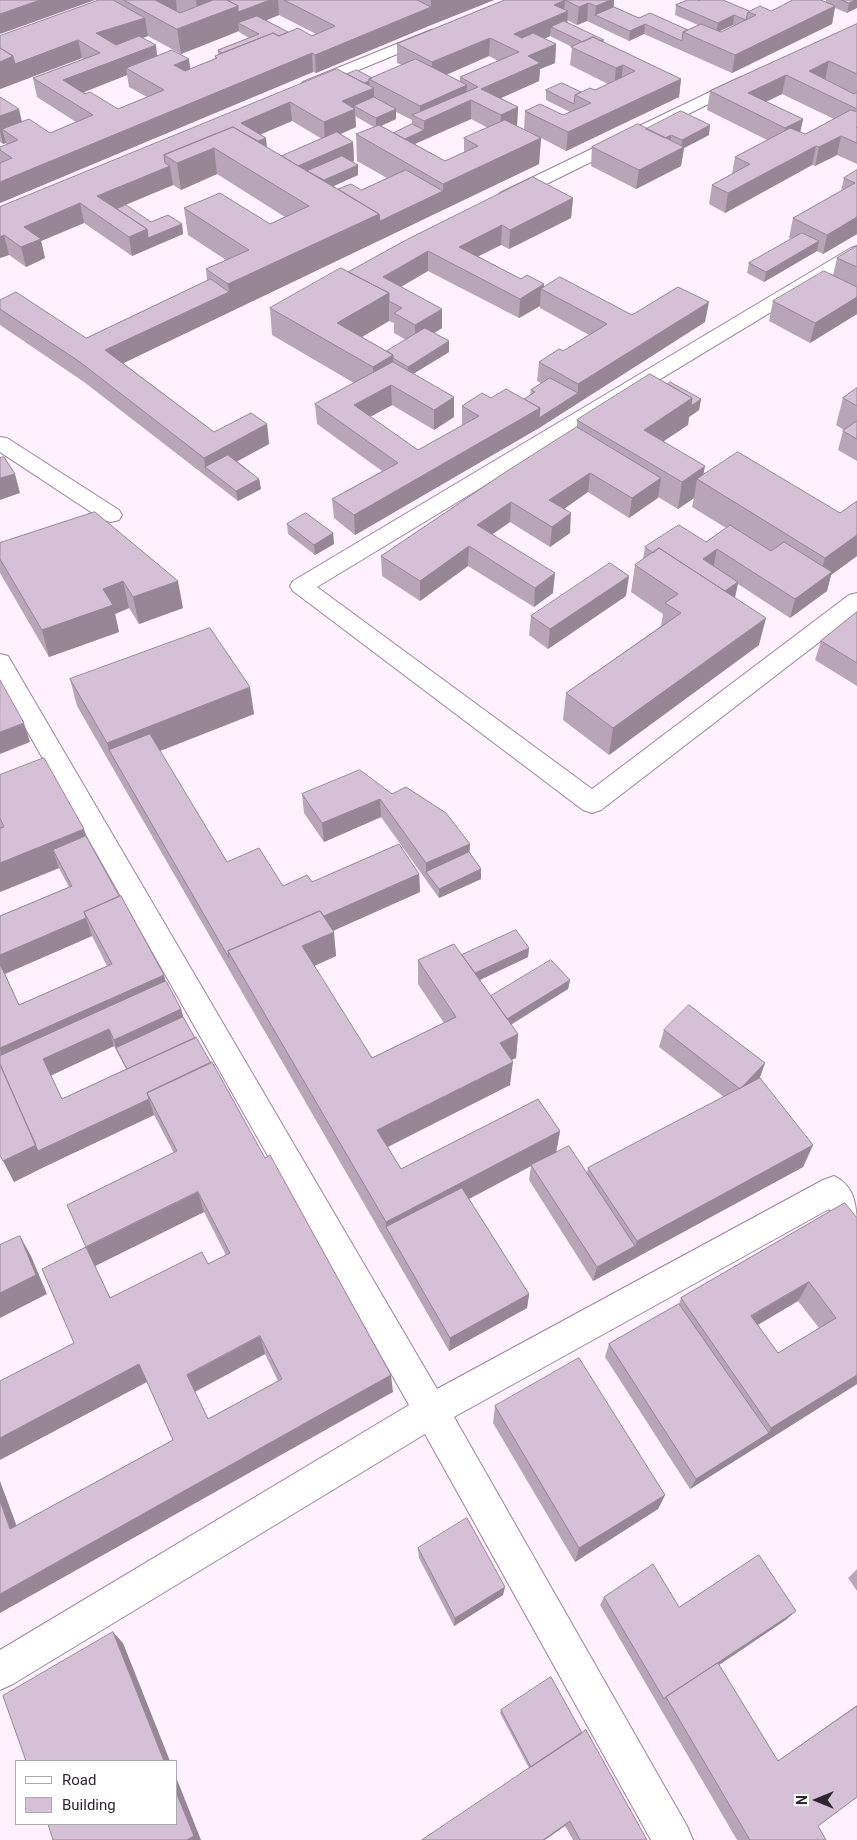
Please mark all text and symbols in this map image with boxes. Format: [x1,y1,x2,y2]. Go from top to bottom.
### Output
legend [15,1760,178,1825]
text: Road [62,1771,96,1789]
north arrow [792,1775,842,1825]
text: N [794,1795,810,1805]
text: Building [62,1796,116,1814]

